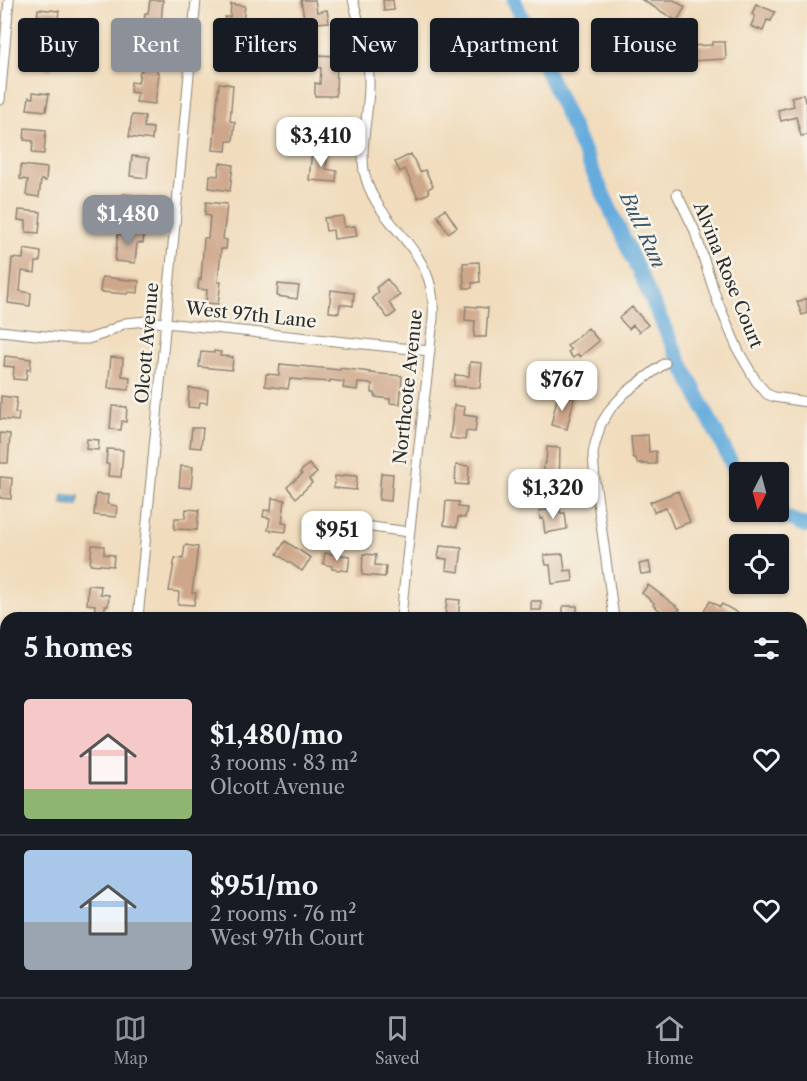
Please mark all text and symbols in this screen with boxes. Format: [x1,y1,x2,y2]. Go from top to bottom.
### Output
chip: Buy [18,18,99,72]
chip: Rent [111,18,201,72]
chip: Filters [213,18,318,72]
chip: New [330,18,418,72]
chip: Apartment [430,18,579,72]
chip: House [591,18,698,72]
pin: $3,410 [272,117,370,168]
text: $3,410 [290,124,352,148]
water label: Bull Run [614,186,671,272]
pin: $1,480 [79,195,177,246]
street label: Alvina Rose Court [688,198,768,352]
text: $1,480 [97,202,159,226]
street label: Olcott Avenue [131,282,163,404]
street label: West 97th Lane [183,297,318,333]
street label: Northcote Avenue [389,308,427,466]
pin: $767 [526,361,598,412]
text: $767 [540,368,584,392]
north arrow [729,462,789,522]
map controls [729,462,789,594]
pin: $1,320 [504,469,602,520]
text: $1,320 [522,476,584,500]
pin: $951 [301,511,373,562]
text: $951 [315,518,359,542]
button: locate [729,534,789,594]
text: 5 homes [24,632,133,664]
icon: filters [750,632,783,665]
text: $1,480/mo [210,719,343,751]
icon: home [72,723,144,795]
icon: heart [750,743,783,776]
text: 3 rooms · 83 m² [210,751,358,775]
text: Olcott Avenue [210,775,345,799]
text: $951/mo [210,870,318,902]
icon: home [72,874,144,946]
icon: heart [750,894,783,927]
text: 2 rooms · 76 m² [210,902,356,926]
text: West 97th Court [210,926,364,950]
tab: Map [114,1012,148,1068]
tab: Saved [375,1012,419,1068]
tab: Home [646,1012,693,1068]

